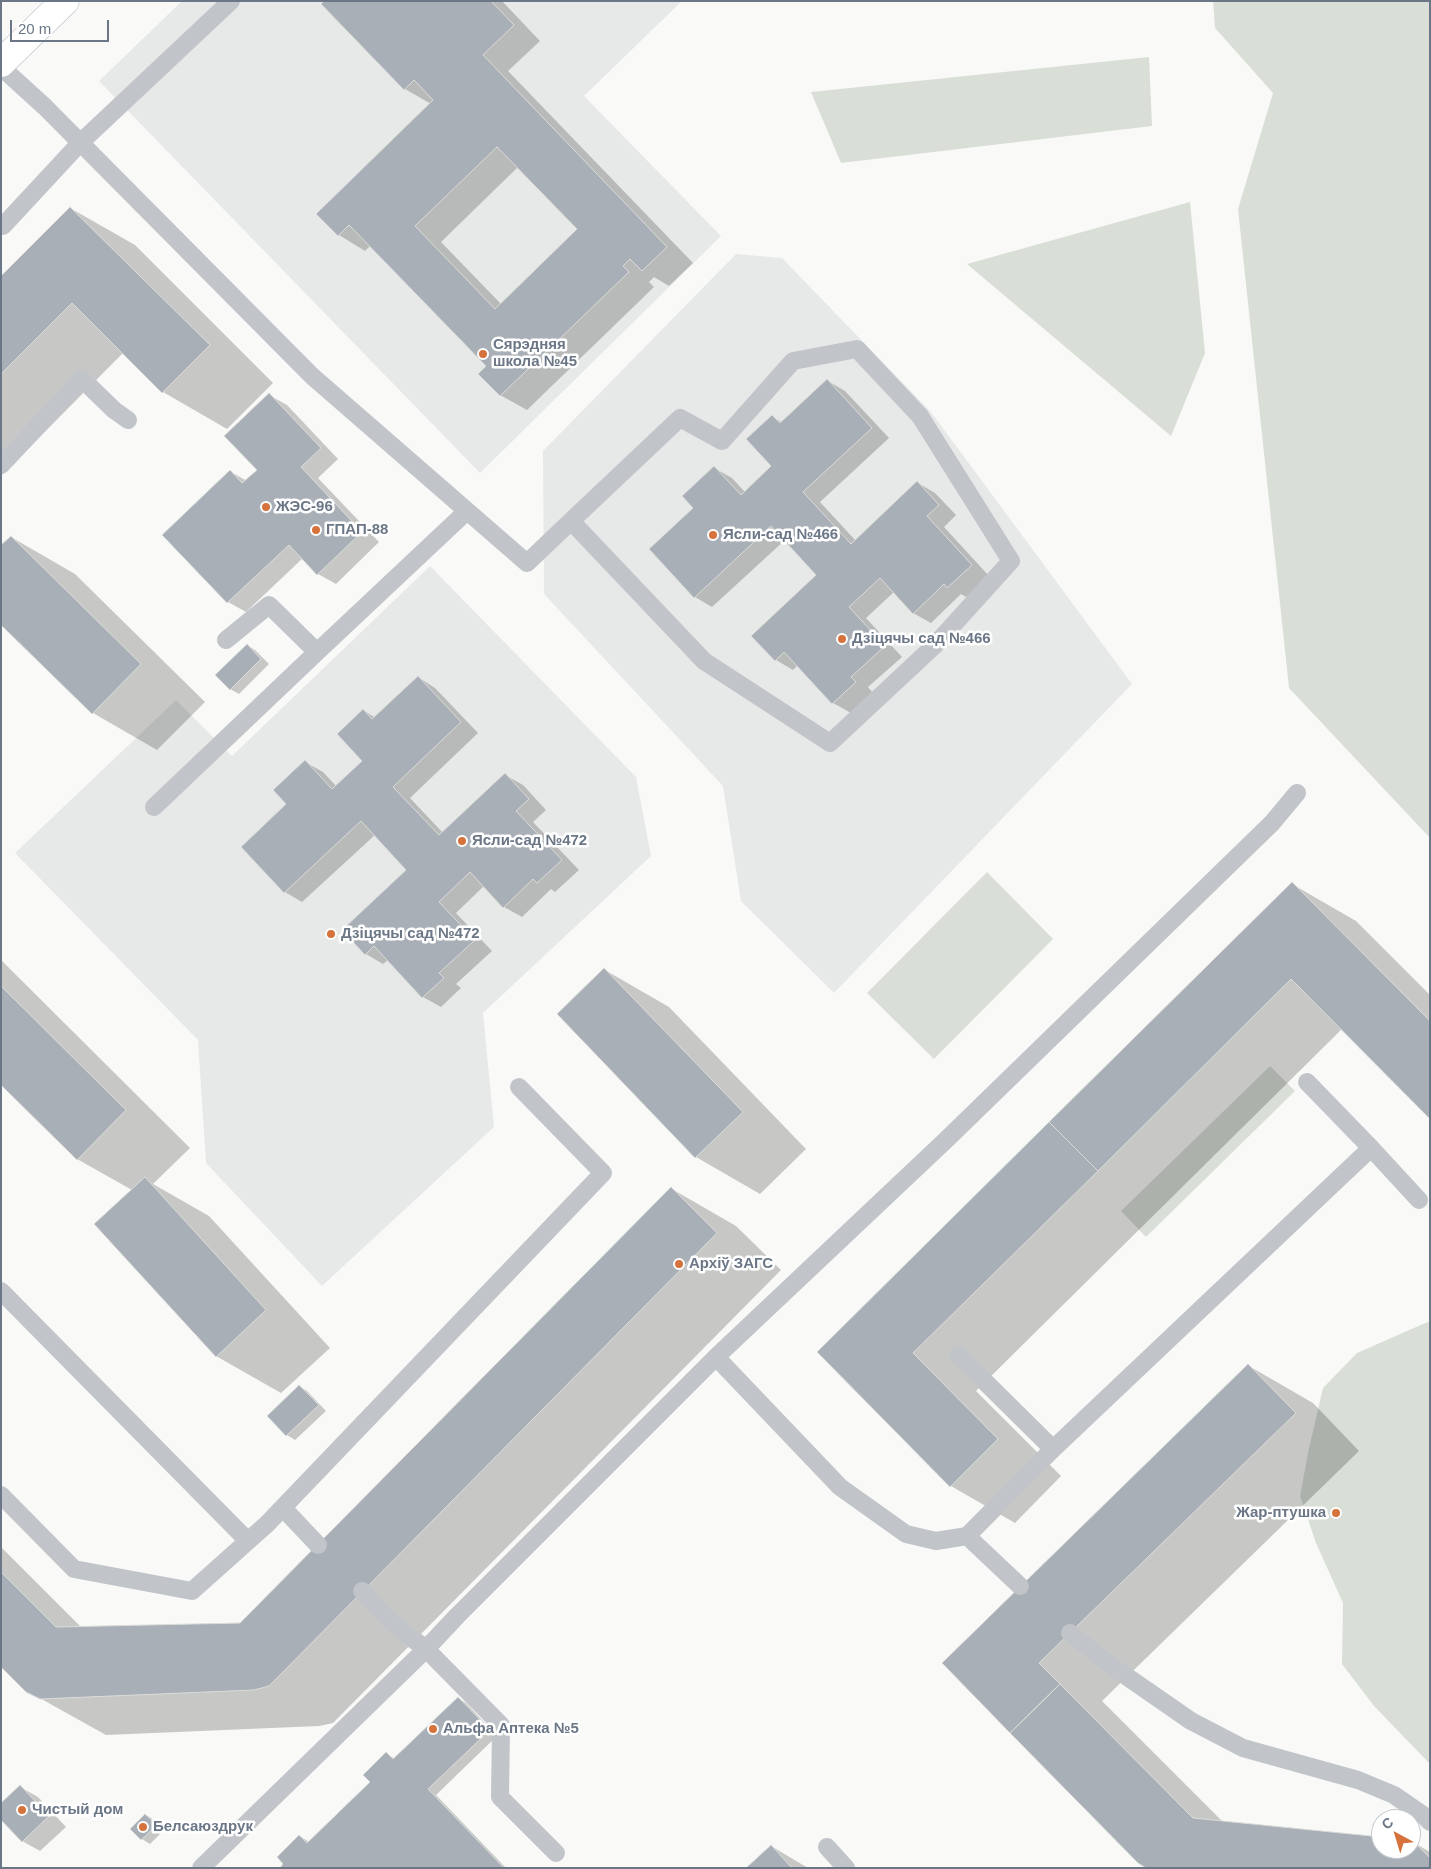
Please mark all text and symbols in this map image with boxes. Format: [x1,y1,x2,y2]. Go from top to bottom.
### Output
scale bar [12,10,111,42]
text: 20 m [18,20,51,37]
place label: Сярэдняя школа №45 [493,336,577,371]
marker: Сярэдняя школа №45 [477,348,489,360]
place label: ЖЭС-96 [276,498,333,516]
marker: ЖЭС-96 [260,501,272,513]
place label: ГПАП-88 [326,521,388,539]
marker: ГПАП-88 [310,524,322,536]
place label: Ясли-сад №466 [723,526,838,544]
marker: Ясли-сад №466 [707,529,719,541]
place label: Дзіцячы сад №466 [852,630,991,648]
marker: Дзіцячы сад №466 [836,633,848,645]
place label: Ясли-сад №472 [472,832,587,850]
marker: Ясли-сад №472 [456,835,468,847]
place label: Дзіцячы сад №472 [341,925,480,943]
marker: Дзіцячы сад №472 [325,928,337,940]
place label: Архіў ЗАГС [689,1255,773,1273]
marker: Архіў ЗАГС [673,1258,685,1270]
place label: Жар-птушка [1236,1504,1326,1522]
marker: Жар-птушка [1330,1507,1342,1519]
place label: Альфа Аптека №5 [443,1720,579,1738]
marker: Альфа Аптека №5 [427,1723,439,1735]
place label: Чистый дом [32,1801,123,1819]
marker: Чистый дом [16,1804,28,1816]
north arrow [1371,1809,1421,1859]
text: С [1378,1814,1396,1833]
place label: Белсаюздрук [153,1818,253,1836]
marker: Белсаюздрук [137,1821,149,1833]

